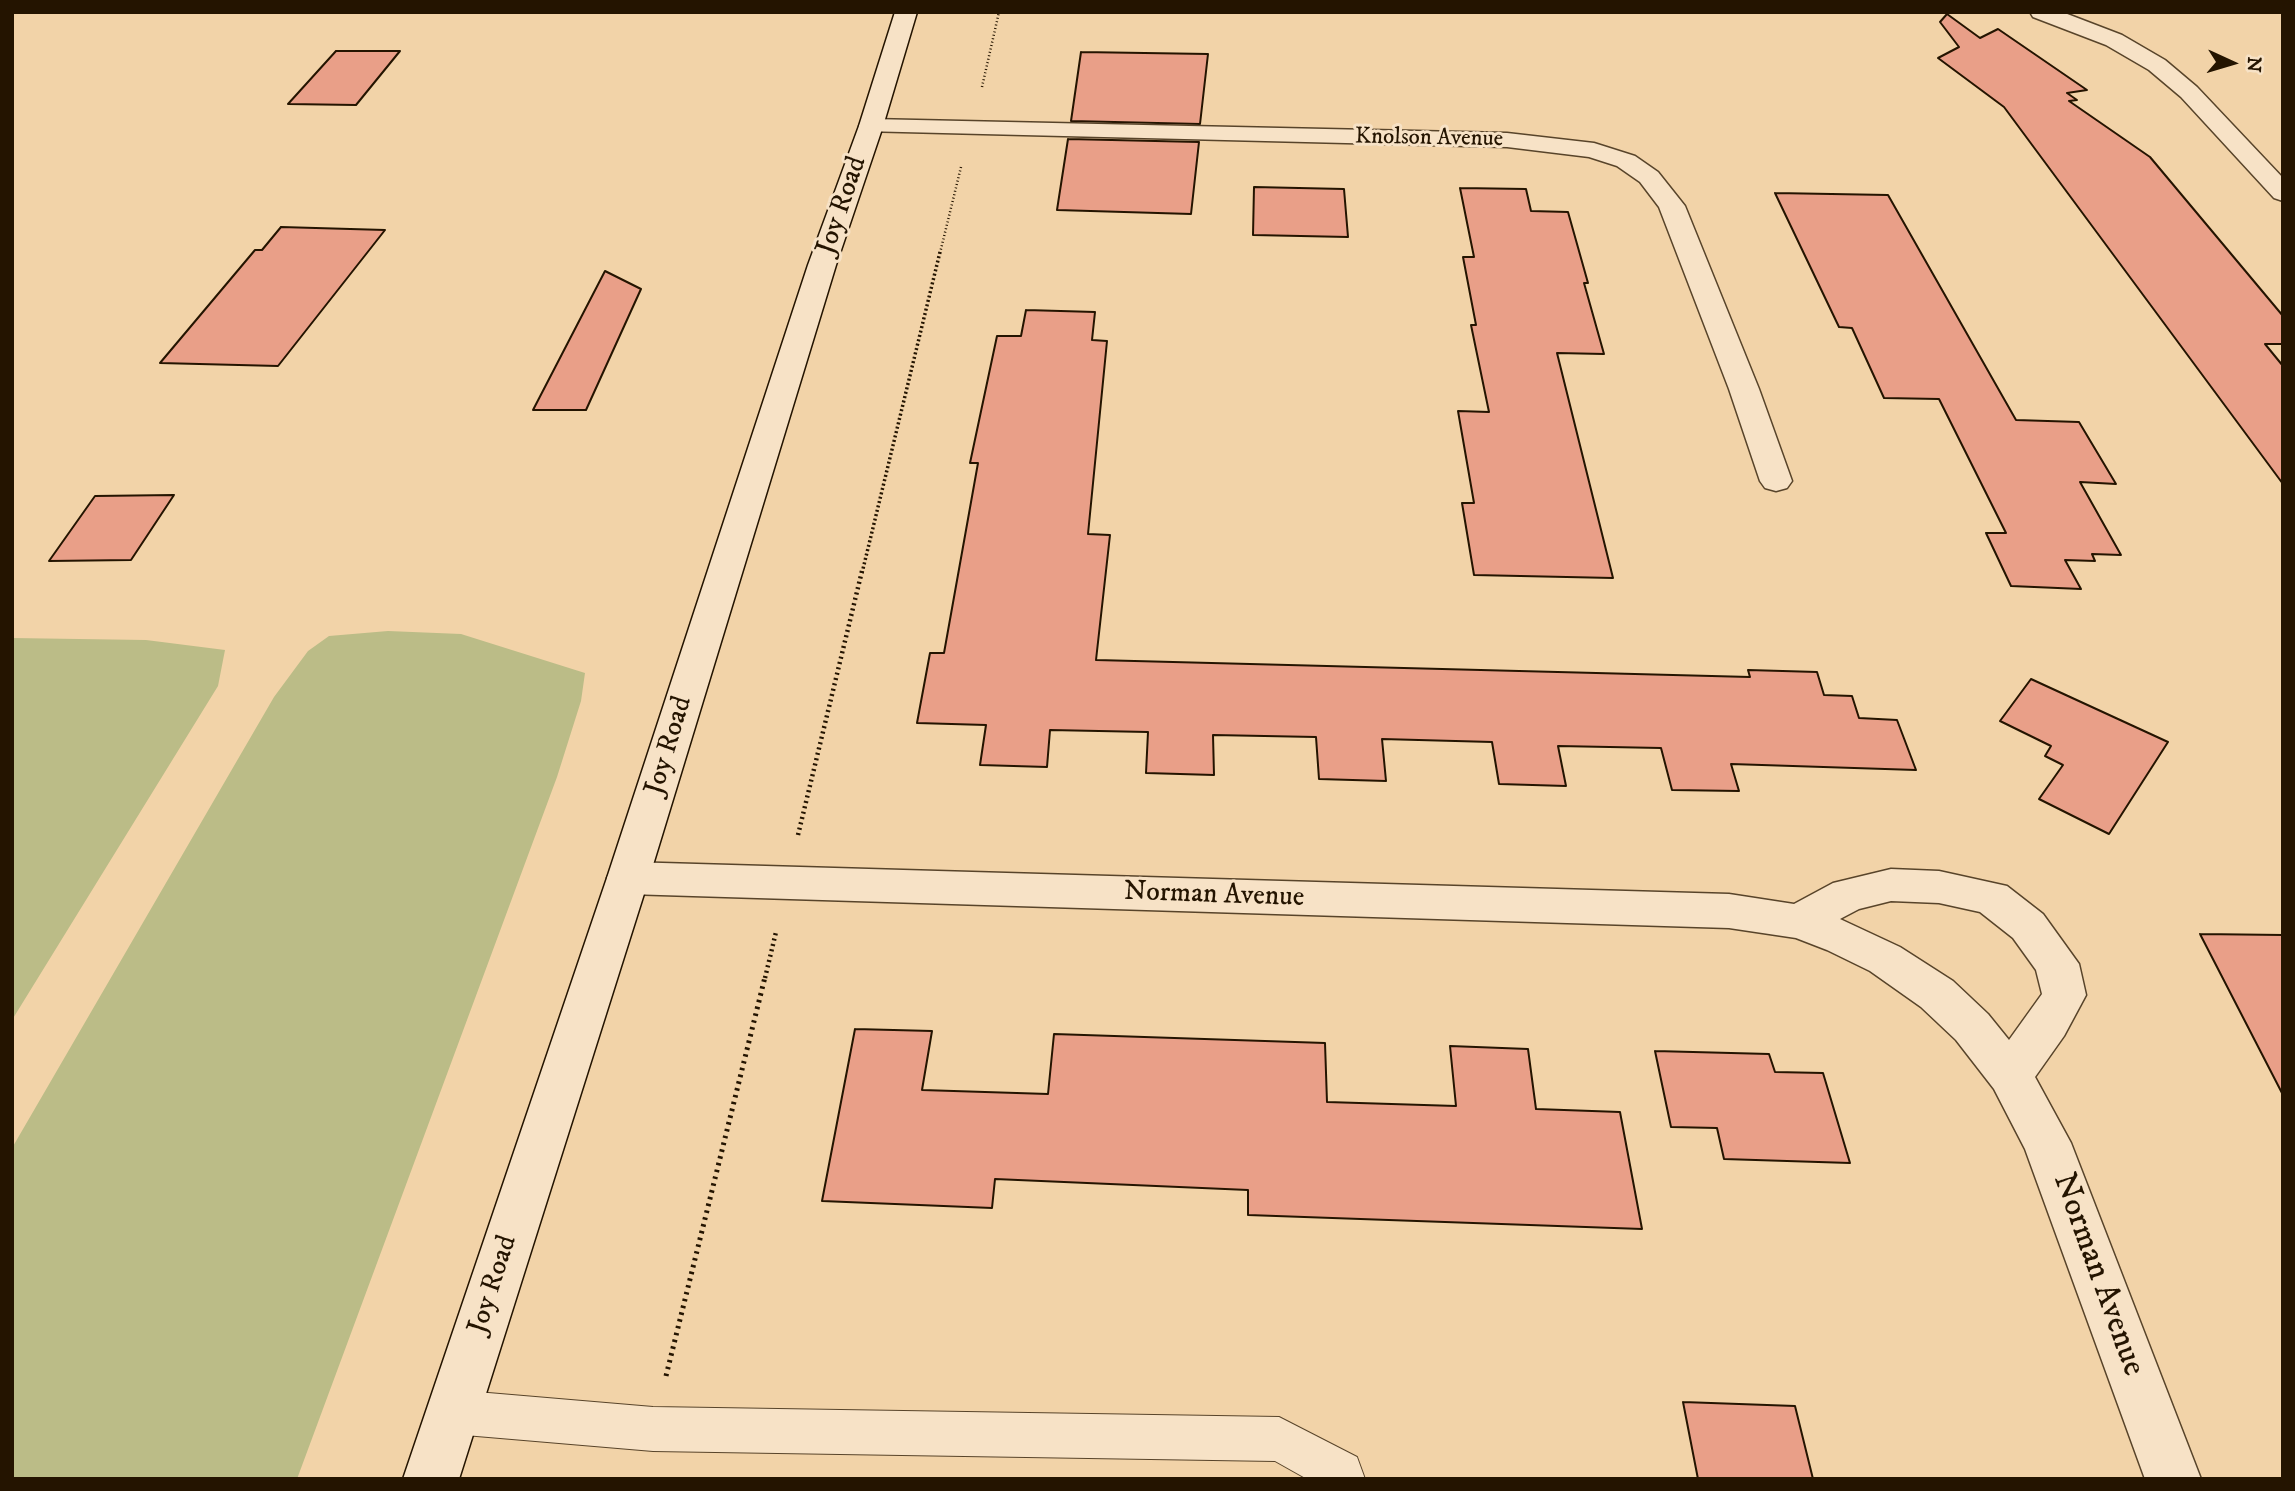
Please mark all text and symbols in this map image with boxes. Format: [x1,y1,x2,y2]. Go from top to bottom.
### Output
north arrow [2197,28,2267,98]
text: N [2241,56,2265,73]
street label: Knolson Avenue [1355,124,1503,154]
street label: Joy Road [811,153,875,259]
street label: Joy Road [639,693,701,799]
street label: Norman Avenue [1123,876,1305,916]
street label: Norman Avenue [2042,1168,2152,1382]
street label: Joy Road [462,1232,526,1338]

